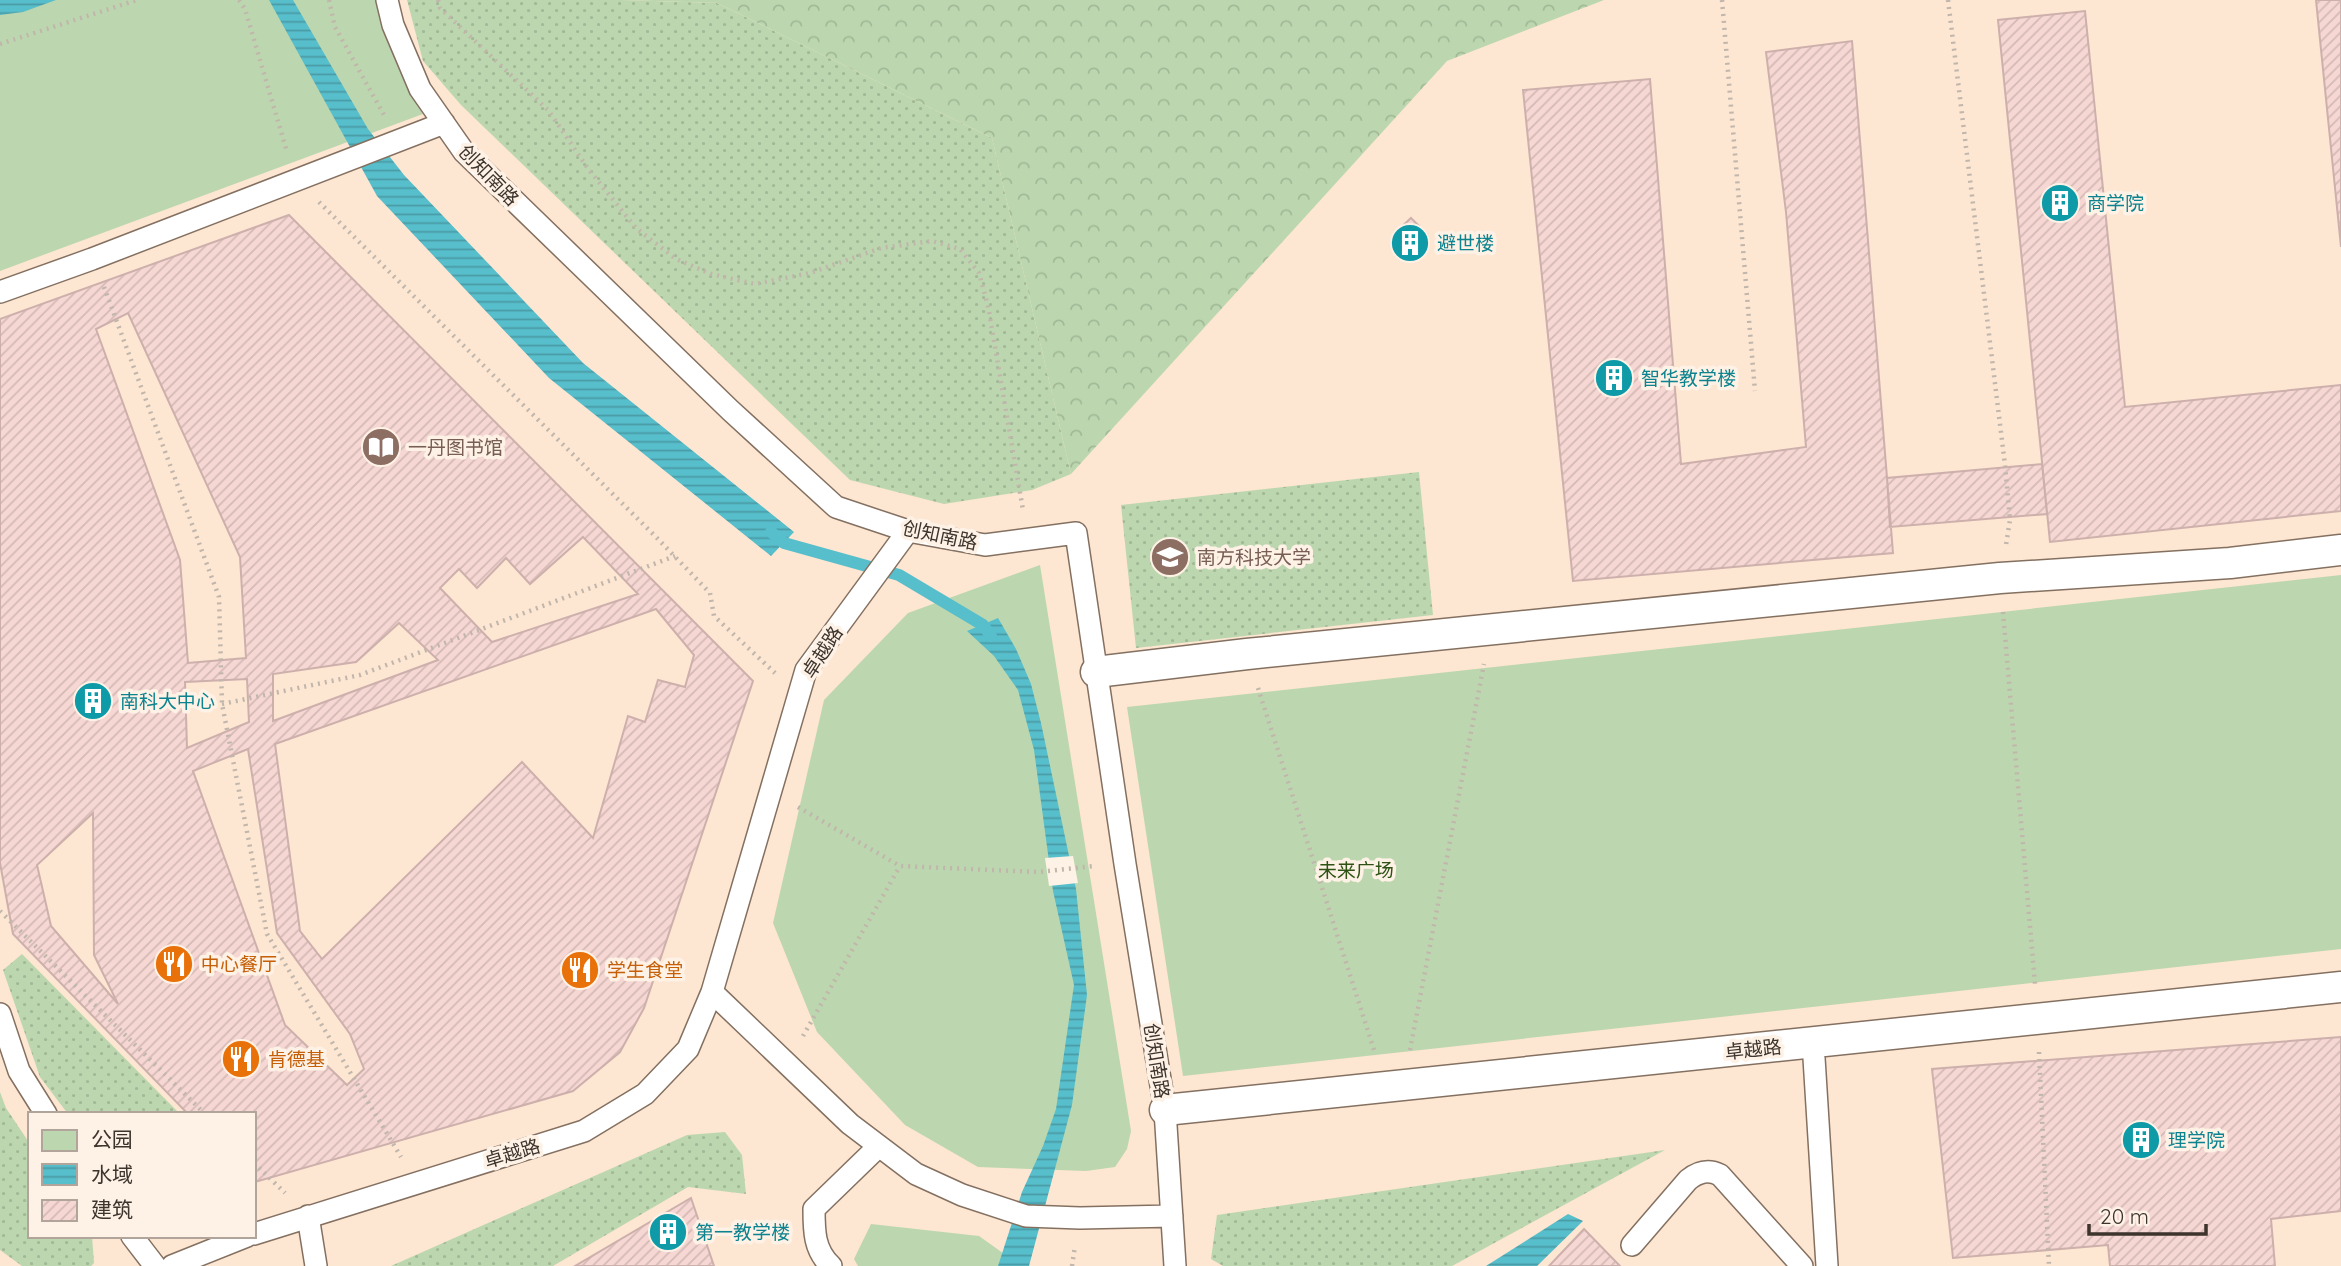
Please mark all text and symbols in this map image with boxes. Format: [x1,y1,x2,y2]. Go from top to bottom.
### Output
street label: 创知南路 [454,139,524,211]
building icon: 商学院 [2039,182,2081,224]
place label: 商学院 [2087,191,2144,215]
building icon: 避世楼 [1389,222,1431,264]
place label: 避世楼 [1437,231,1494,255]
building icon: 智华教学楼 [1593,357,1635,399]
place label: 智华教学楼 [1641,366,1736,390]
library icon: 一丹图书馆 [360,426,402,468]
place label: 一丹图书馆 [408,435,503,459]
street label: 创知南路 [900,515,980,555]
school or university icon: 南方科技大学 [1149,536,1191,578]
place label: 南方科技大学 [1197,545,1311,569]
street label: 卓越路 [796,622,848,682]
building icon: 南科大中心 [72,680,114,722]
place label: 南科大中心 [120,689,215,713]
park label: 未来广场 [1318,858,1394,882]
restaurant icon: 中心餐厅 [153,943,195,985]
restaurant icon: 学生食堂 [559,949,601,991]
place label: 中心餐厅 [201,952,277,976]
place label: 学生食堂 [607,958,683,982]
street label: 创知南路 [1139,1022,1175,1100]
street label: 卓越路 [1723,1034,1783,1064]
restaurant icon: 肯德基 [220,1038,262,1080]
place label: 肯德基 [268,1047,325,1071]
legend [28,1112,256,1238]
building icon: 理学院 [2120,1119,2162,1161]
text: 公园 [91,1126,133,1152]
place label: 理学院 [2168,1128,2225,1152]
street label: 卓越路 [481,1133,543,1173]
text: 水域 [91,1161,133,1187]
scale bar [2089,1192,2206,1236]
text: 建筑 [91,1196,133,1222]
text: 20 m [2100,1203,2149,1229]
building icon: 第一教学楼 [647,1211,689,1253]
place label: 第一教学楼 [695,1220,790,1244]

